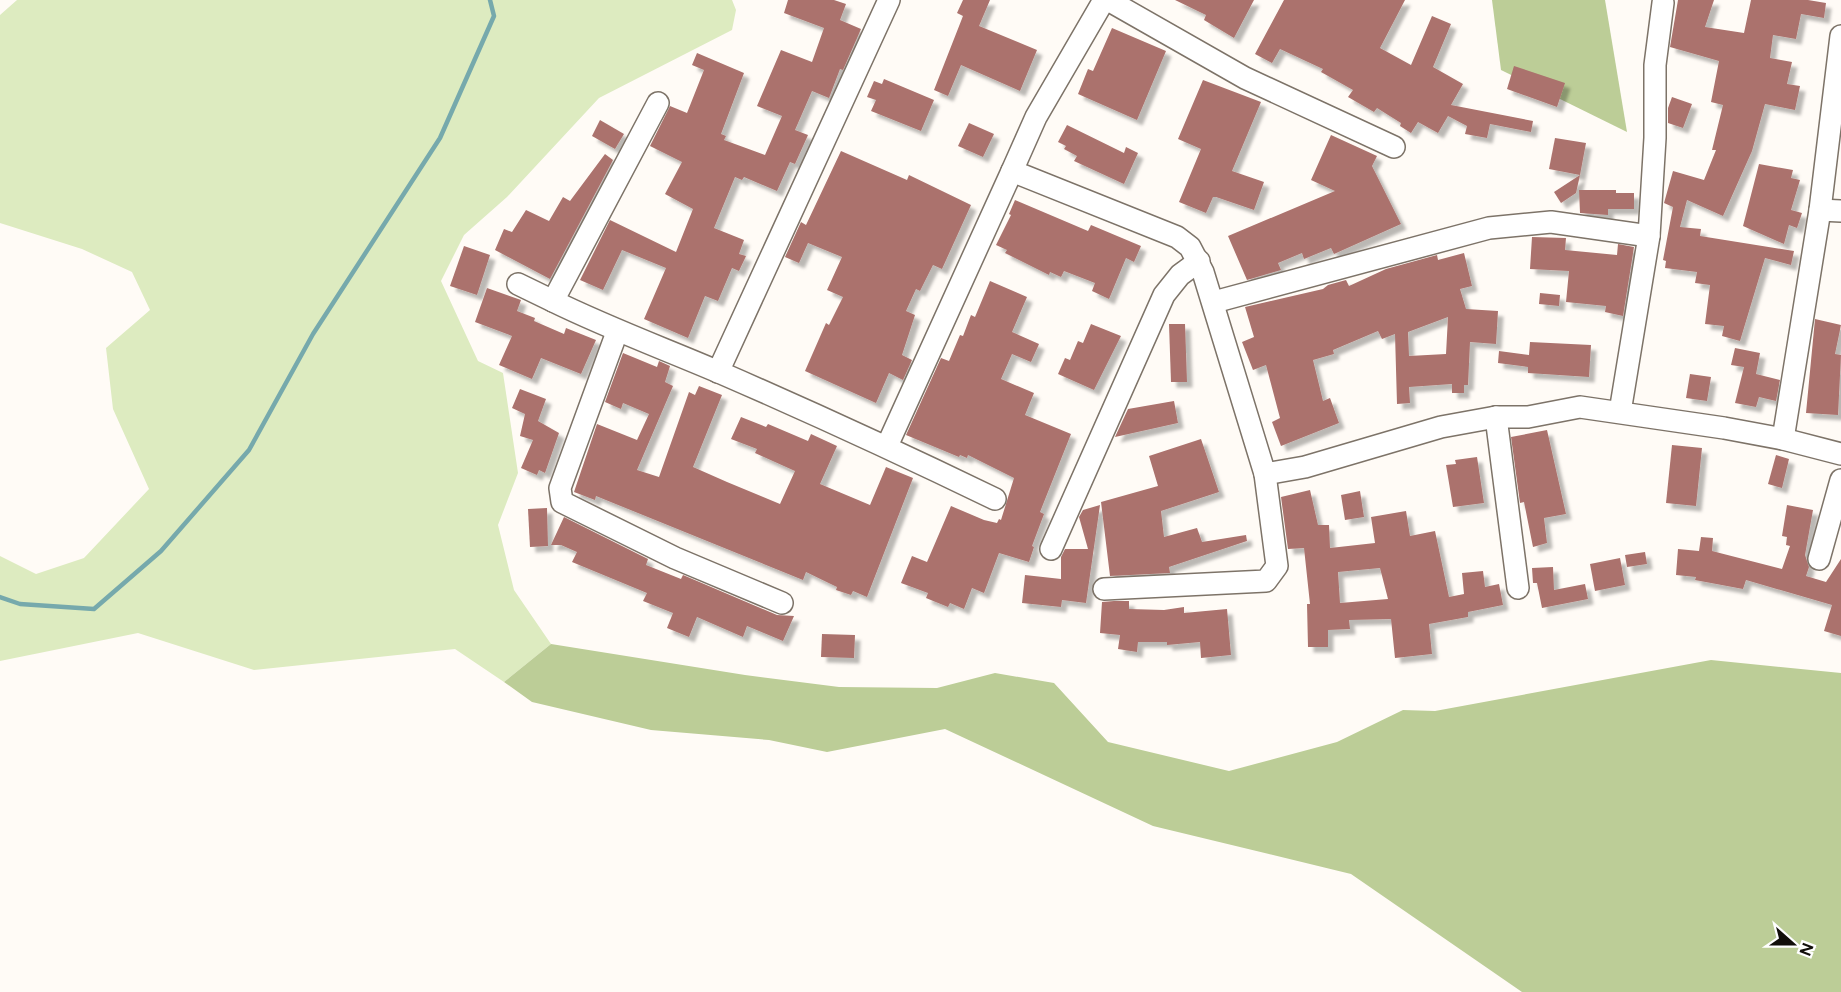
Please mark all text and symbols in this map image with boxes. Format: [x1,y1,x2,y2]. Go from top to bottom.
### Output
north arrow [1763,914,1823,974]
text: N [1795,940,1818,958]

